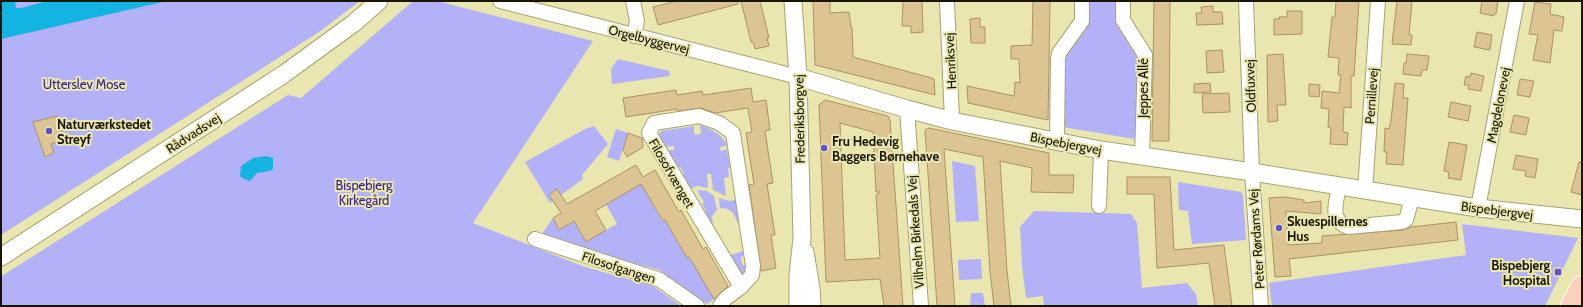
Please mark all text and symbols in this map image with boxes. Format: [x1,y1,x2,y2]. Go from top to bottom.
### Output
street label: Orgelbyggervej [607,21,691,58]
street label: Henriksvej [941,32,960,90]
street label: Jeppes Allé [1135,58,1151,119]
street label: Oldfuxvej [1241,59,1260,113]
street label: Magdelonevej [1483,66,1514,144]
street label: Pernillevej [1361,67,1382,125]
street label: Frederiksborgvej [790,74,809,164]
park label: Utterslev Mose [43,76,126,92]
street label: Rådvadsvej [163,109,224,157]
place label: Naturværkstedet Streyf [57,116,151,147]
marker: Naturværkstedet Streyf [44,126,54,136]
street label: Bispebjergvej [1029,128,1103,159]
place label: Fru Hedevig Baggers Børnehave [832,133,939,164]
street label: Filosofvænget [646,135,699,211]
marker: Fru Hedevig Baggers Børnehave [819,143,829,153]
street label: Vilhelm Birkedals Vej [903,175,928,289]
park label: Bispebjerg Kirkegård [336,177,393,208]
street label: Peter Rørdams Vej [1245,188,1268,290]
street label: Bispebjergvej [1460,198,1534,223]
place label: Skuespillernes Hus [1287,213,1368,244]
marker: Skuespillernes Hus [1274,223,1284,233]
street label: Filosofgangen [580,248,658,286]
place label: Bispebjerg Hospital [1491,257,1551,288]
marker: Bispebjerg Hospital [1553,267,1563,277]

